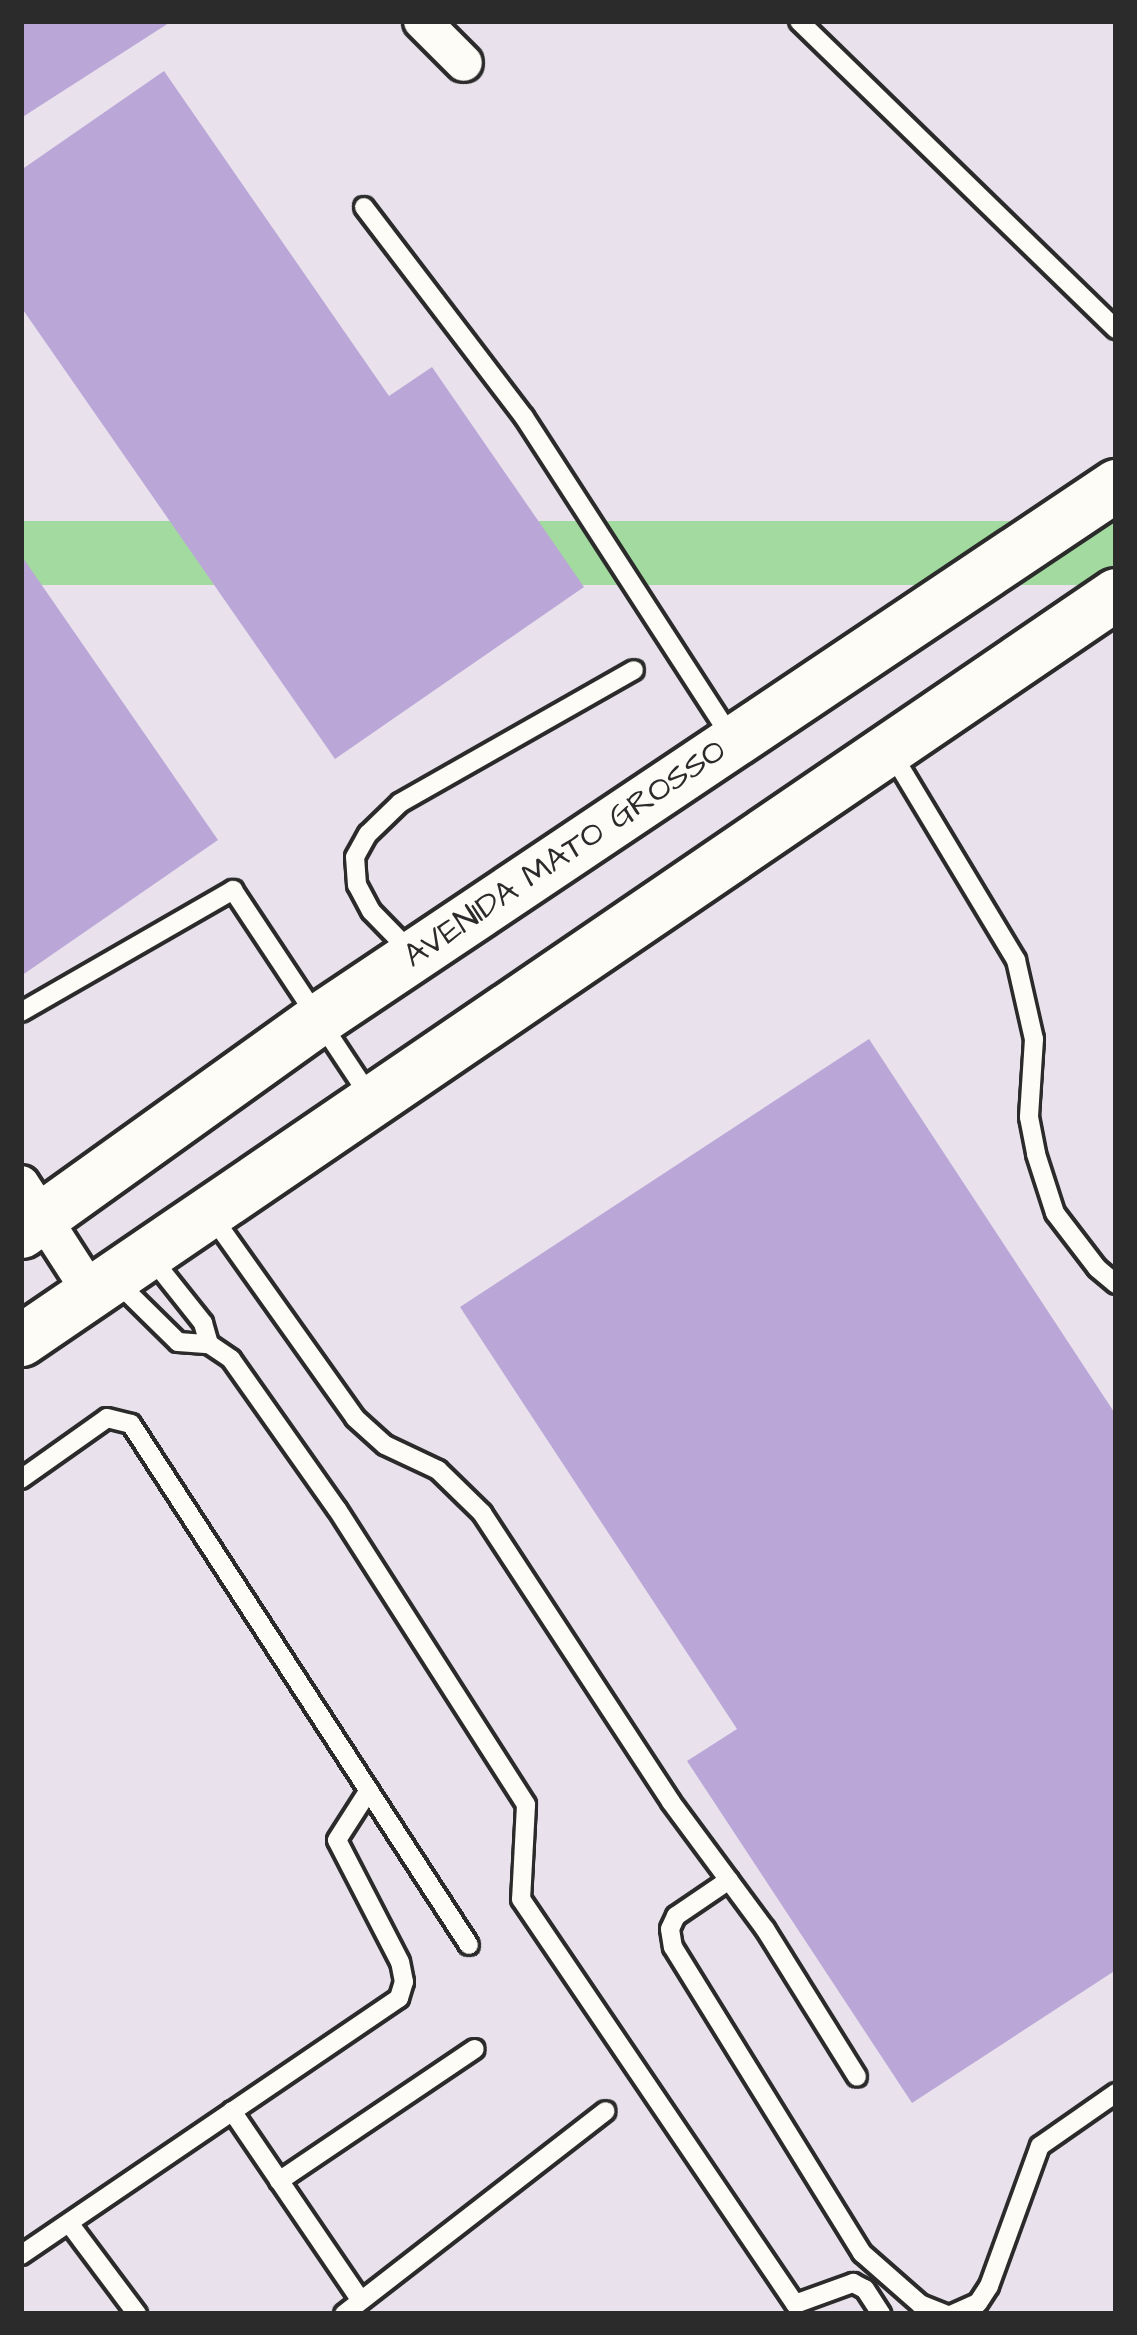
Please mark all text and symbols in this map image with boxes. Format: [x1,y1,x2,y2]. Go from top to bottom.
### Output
street label: AVENIDA MATO GROSSO [396,731,734,977]

